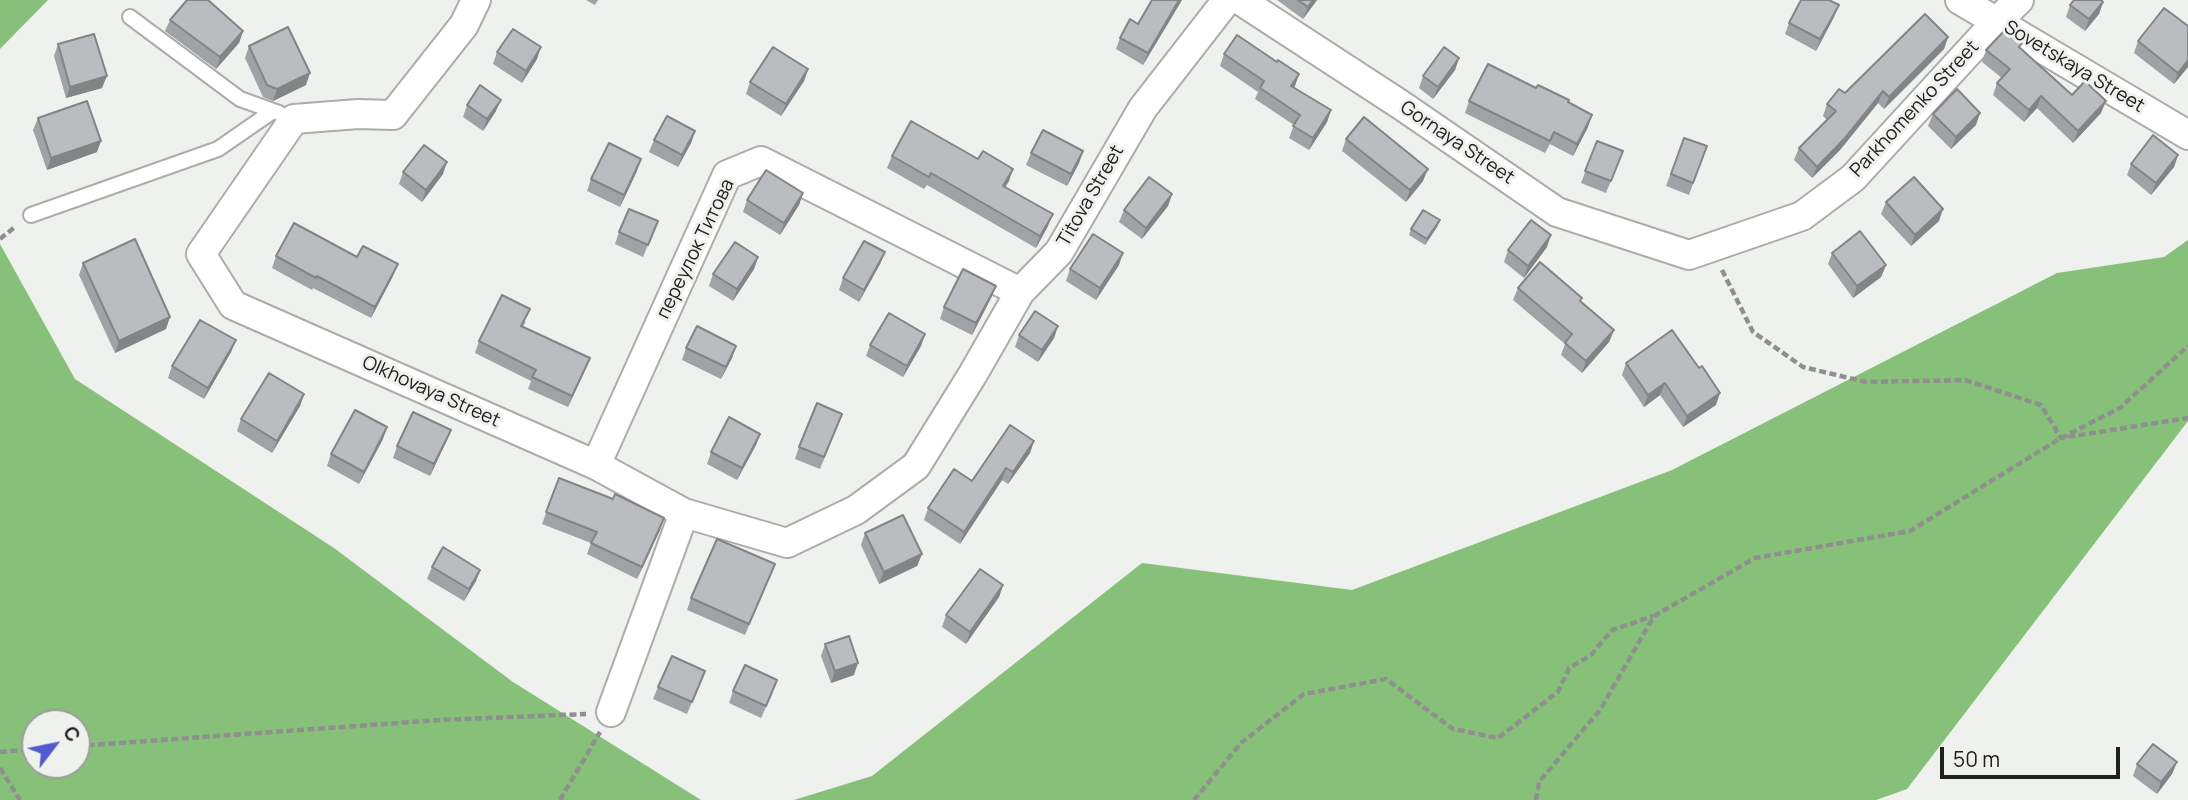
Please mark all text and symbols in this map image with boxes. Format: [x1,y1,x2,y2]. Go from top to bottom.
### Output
street label: Sovetskaya Street [2000,16,2148,118]
street label: Parkhomenko Street [1846,36,1984,182]
street label: Gornaya Street [1396,96,1518,190]
street label: Titova Street [1053,141,1129,251]
street label: переулок Титова [652,175,740,323]
street label: Olkhovaya Street [358,351,504,433]
north arrow [21,709,91,779]
text: С [57,721,87,747]
scale bar [1943,734,2123,778]
text: 50 m [1953,745,2000,773]

